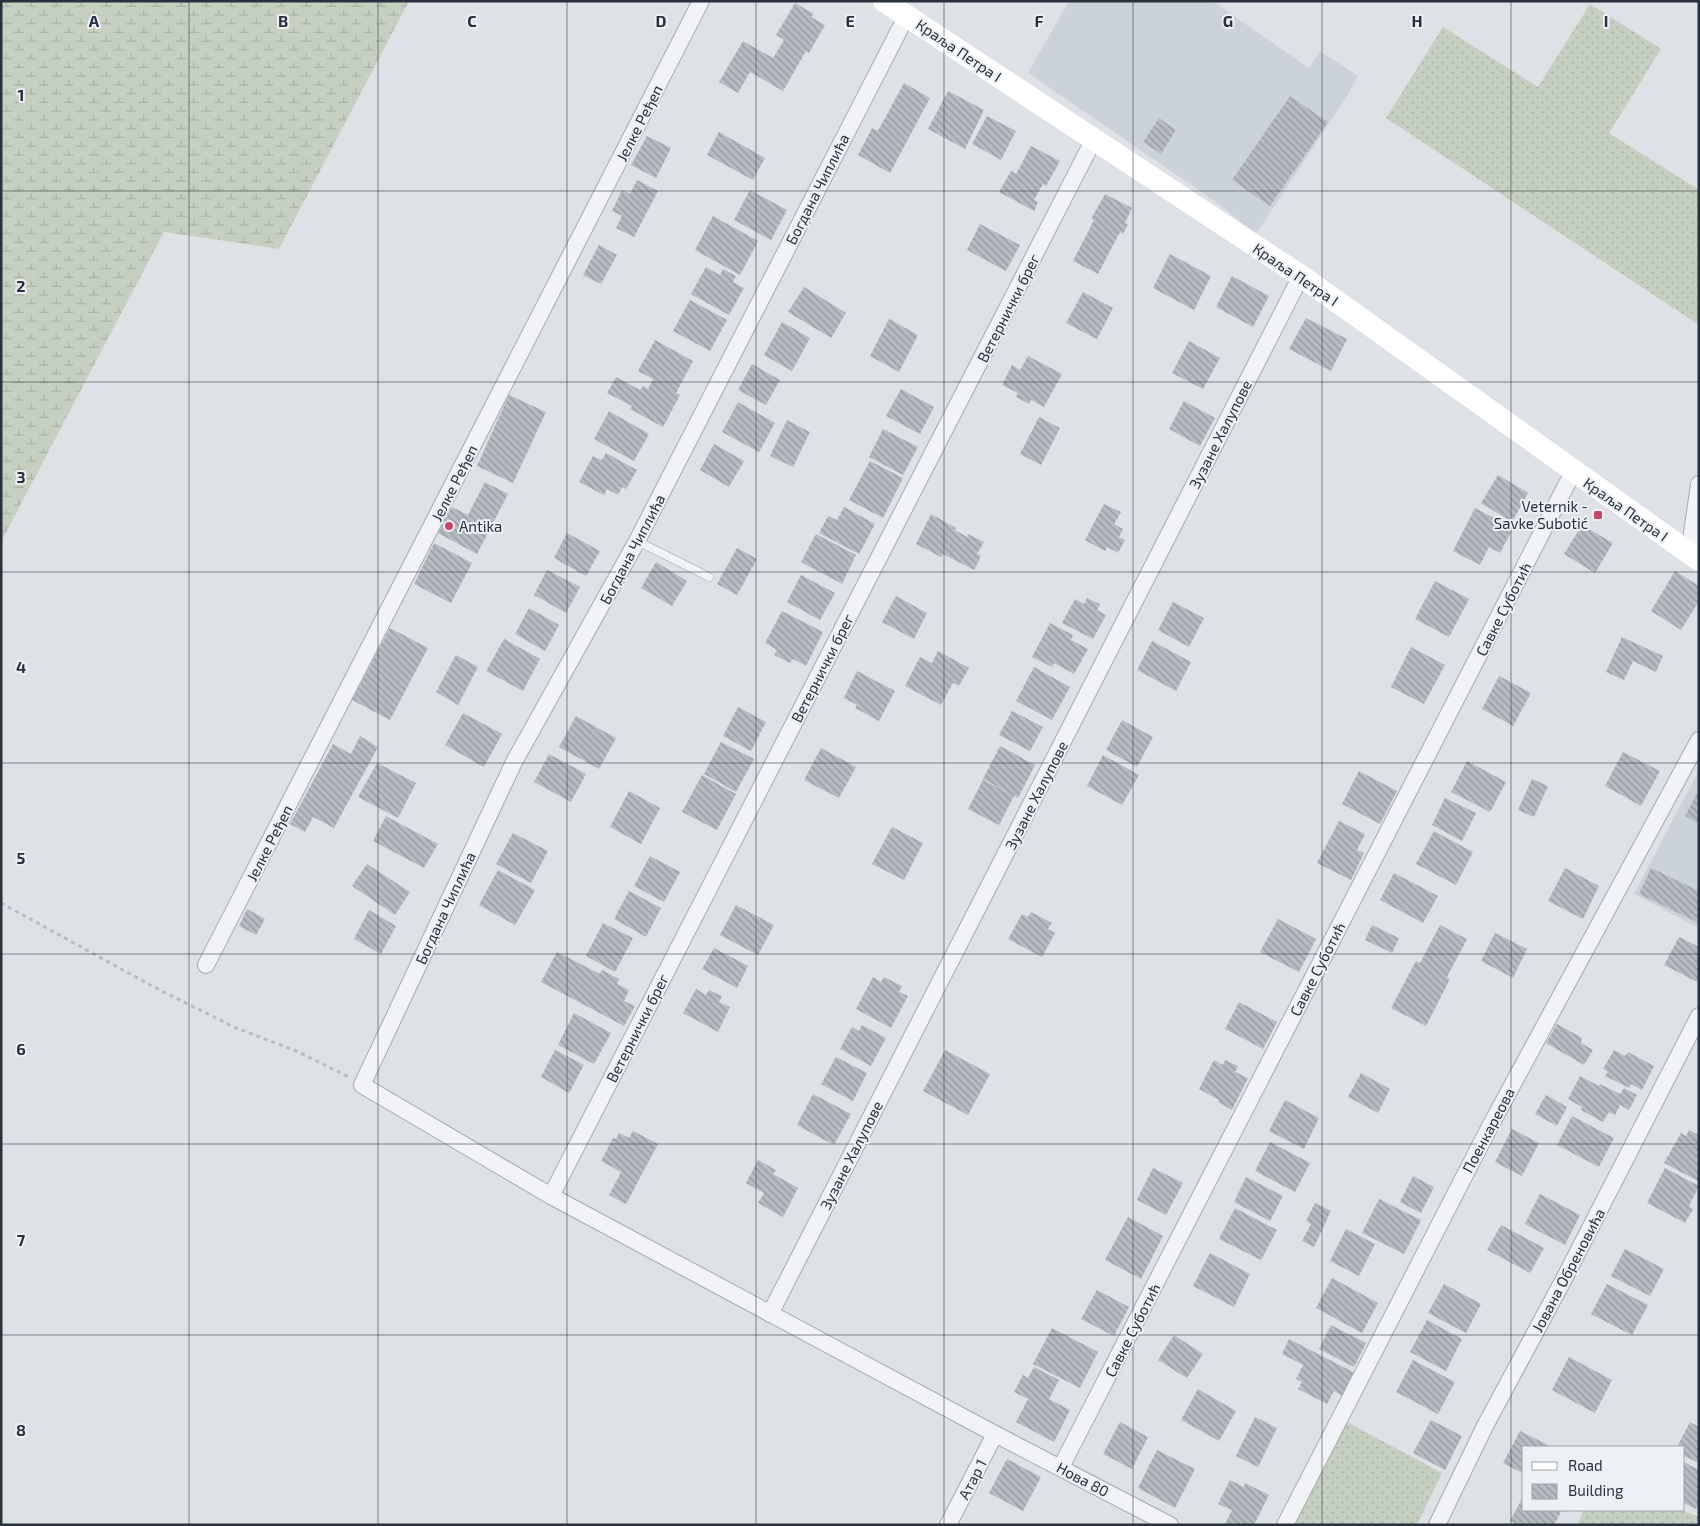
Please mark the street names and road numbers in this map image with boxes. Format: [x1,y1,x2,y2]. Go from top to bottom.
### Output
street label: Краља Петра I [913,15,1005,85]
street label: Јелке Ређеп [612,82,667,165]
street label: Богдана Чиплића [781,131,853,247]
street label: Краља Петра I [1250,239,1342,309]
street label: Ветернички брег [973,251,1043,365]
street label: Зузане Халупове [1185,377,1256,492]
street label: Јелке Ређеп [427,442,482,525]
street label: Краља Петра I [1580,473,1672,545]
street label: Богдана Чиплића [595,491,669,607]
street label: Савке Суботић [1472,559,1535,659]
street label: Ветернички брег [787,611,857,725]
street label: Зузане Халупове [1001,738,1072,853]
street label: Јелке Ређеп [242,802,297,885]
street label: Богдана Чиплића [411,849,479,967]
street label: Савке Суботић [1286,919,1349,1019]
street label: Ветернички брег [602,971,672,1085]
street label: Поенкареова [1458,1084,1518,1176]
street label: Зузане Халупове [816,1098,887,1213]
street label: Јована Обреновића [1528,1205,1608,1335]
street label: Савке Суботић [1101,1280,1164,1380]
street label: Атар 1 [954,1456,990,1502]
street label: Нова 80 [1054,1458,1112,1500]

